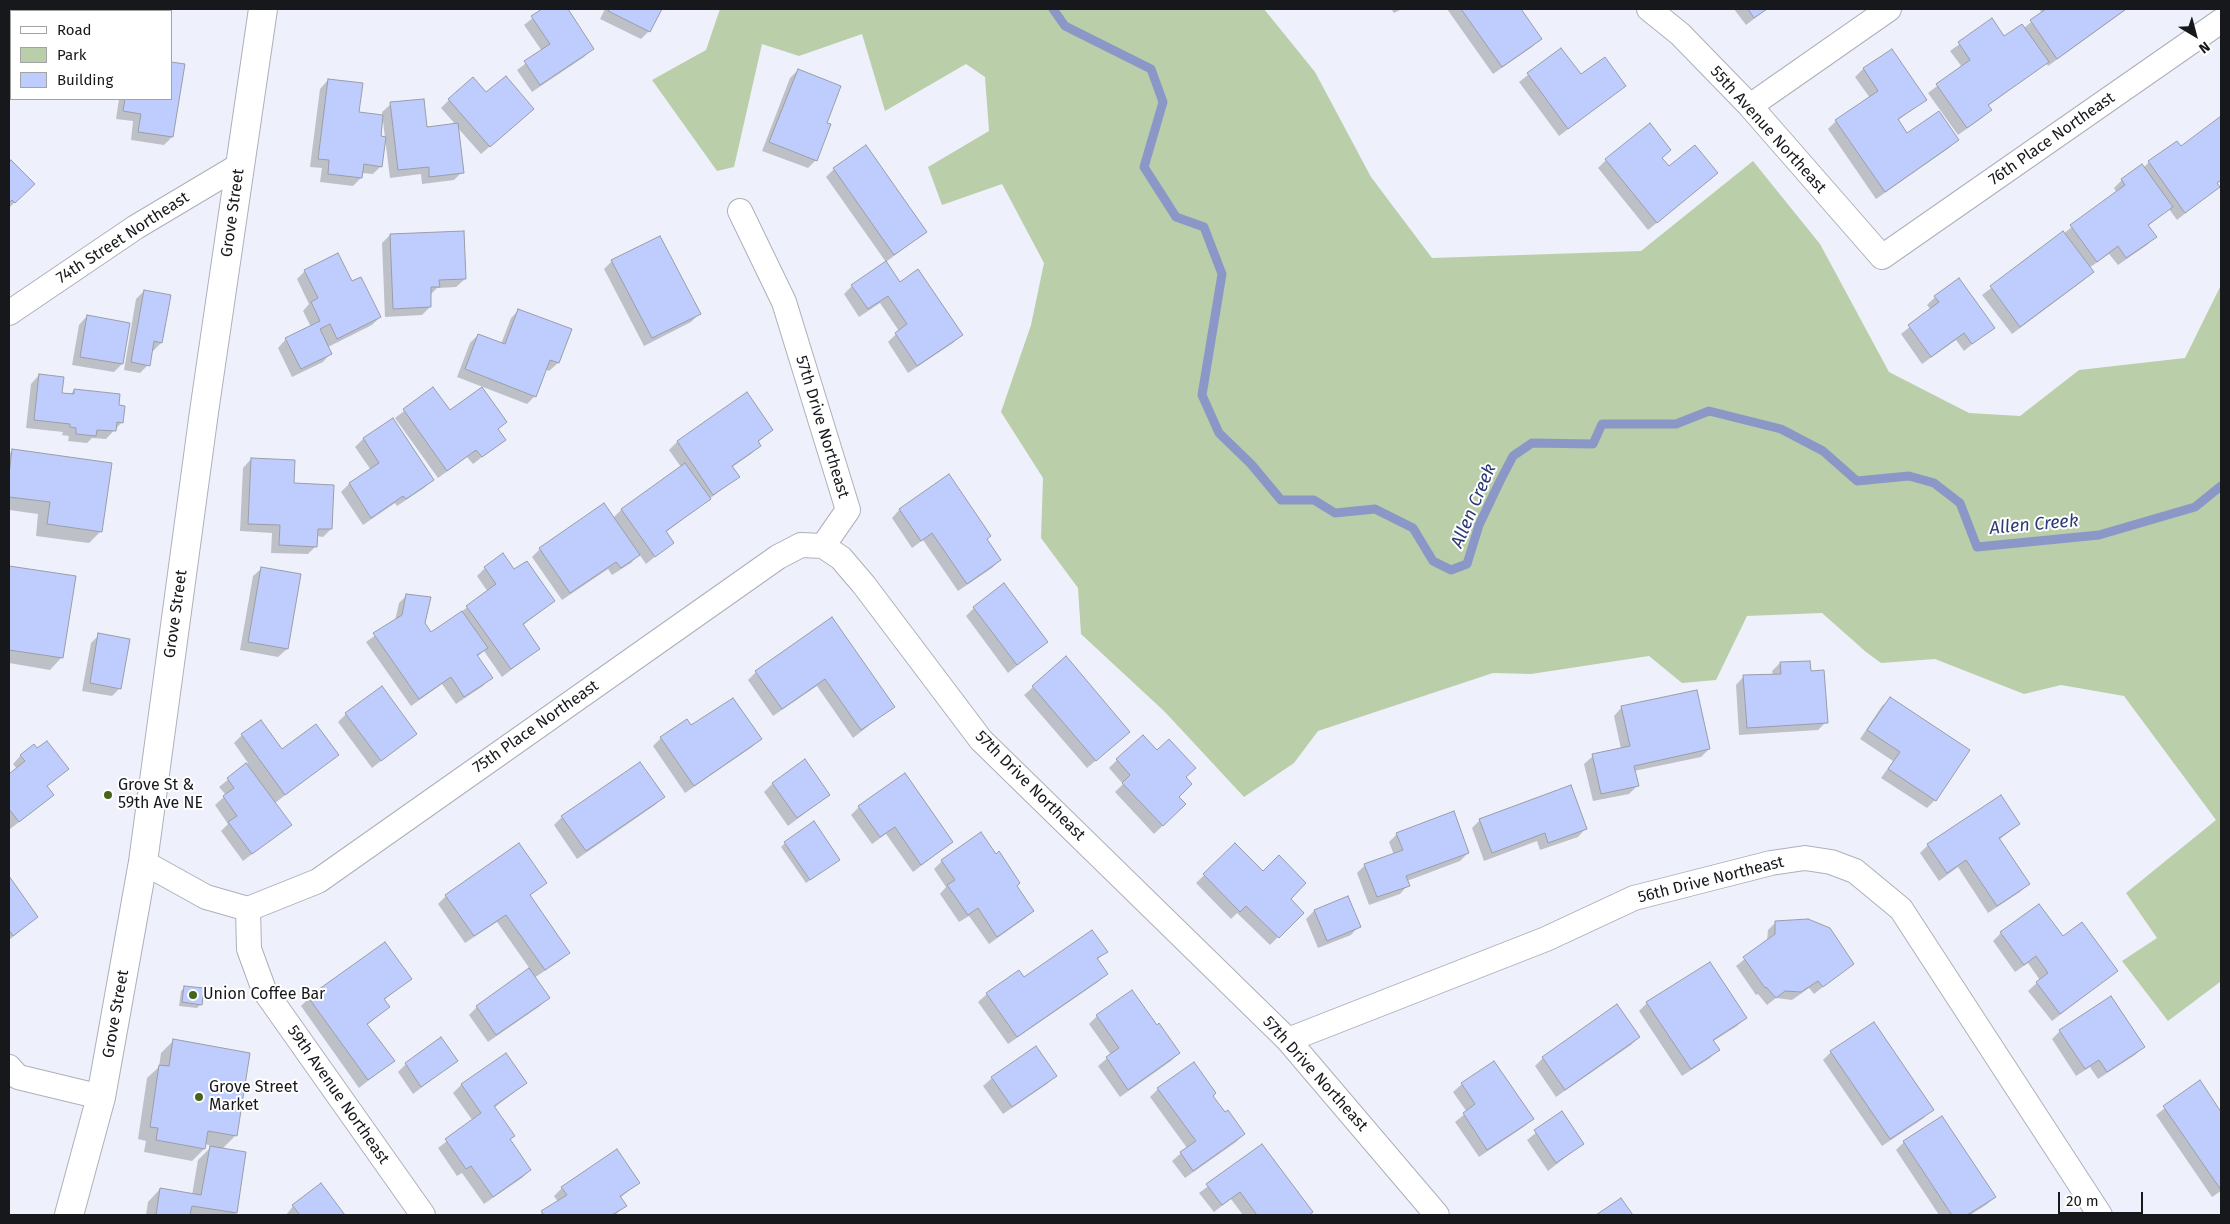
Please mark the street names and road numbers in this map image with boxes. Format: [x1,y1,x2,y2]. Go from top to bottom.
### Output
street label: 55th Avenue Northeast [1706,62,1830,198]
street label: 76th Place Northeast [1985,88,2119,190]
street label: Grove Street [217,167,249,259]
street label: 74th Street Northeast [53,188,193,288]
street label: 57th Drive Northeast [791,354,853,500]
street label: Grove Street [160,568,192,660]
street label: 75th Place Northeast [470,676,602,778]
street label: 57th Drive Northeast [971,727,1089,845]
street label: 56th Drive Northeast [1636,853,1786,907]
street label: Grove Street [99,968,133,1060]
street label: 57th Drive Northeast [1258,1013,1372,1135]
street label: 59th Avenue Northeast [283,1022,393,1168]

